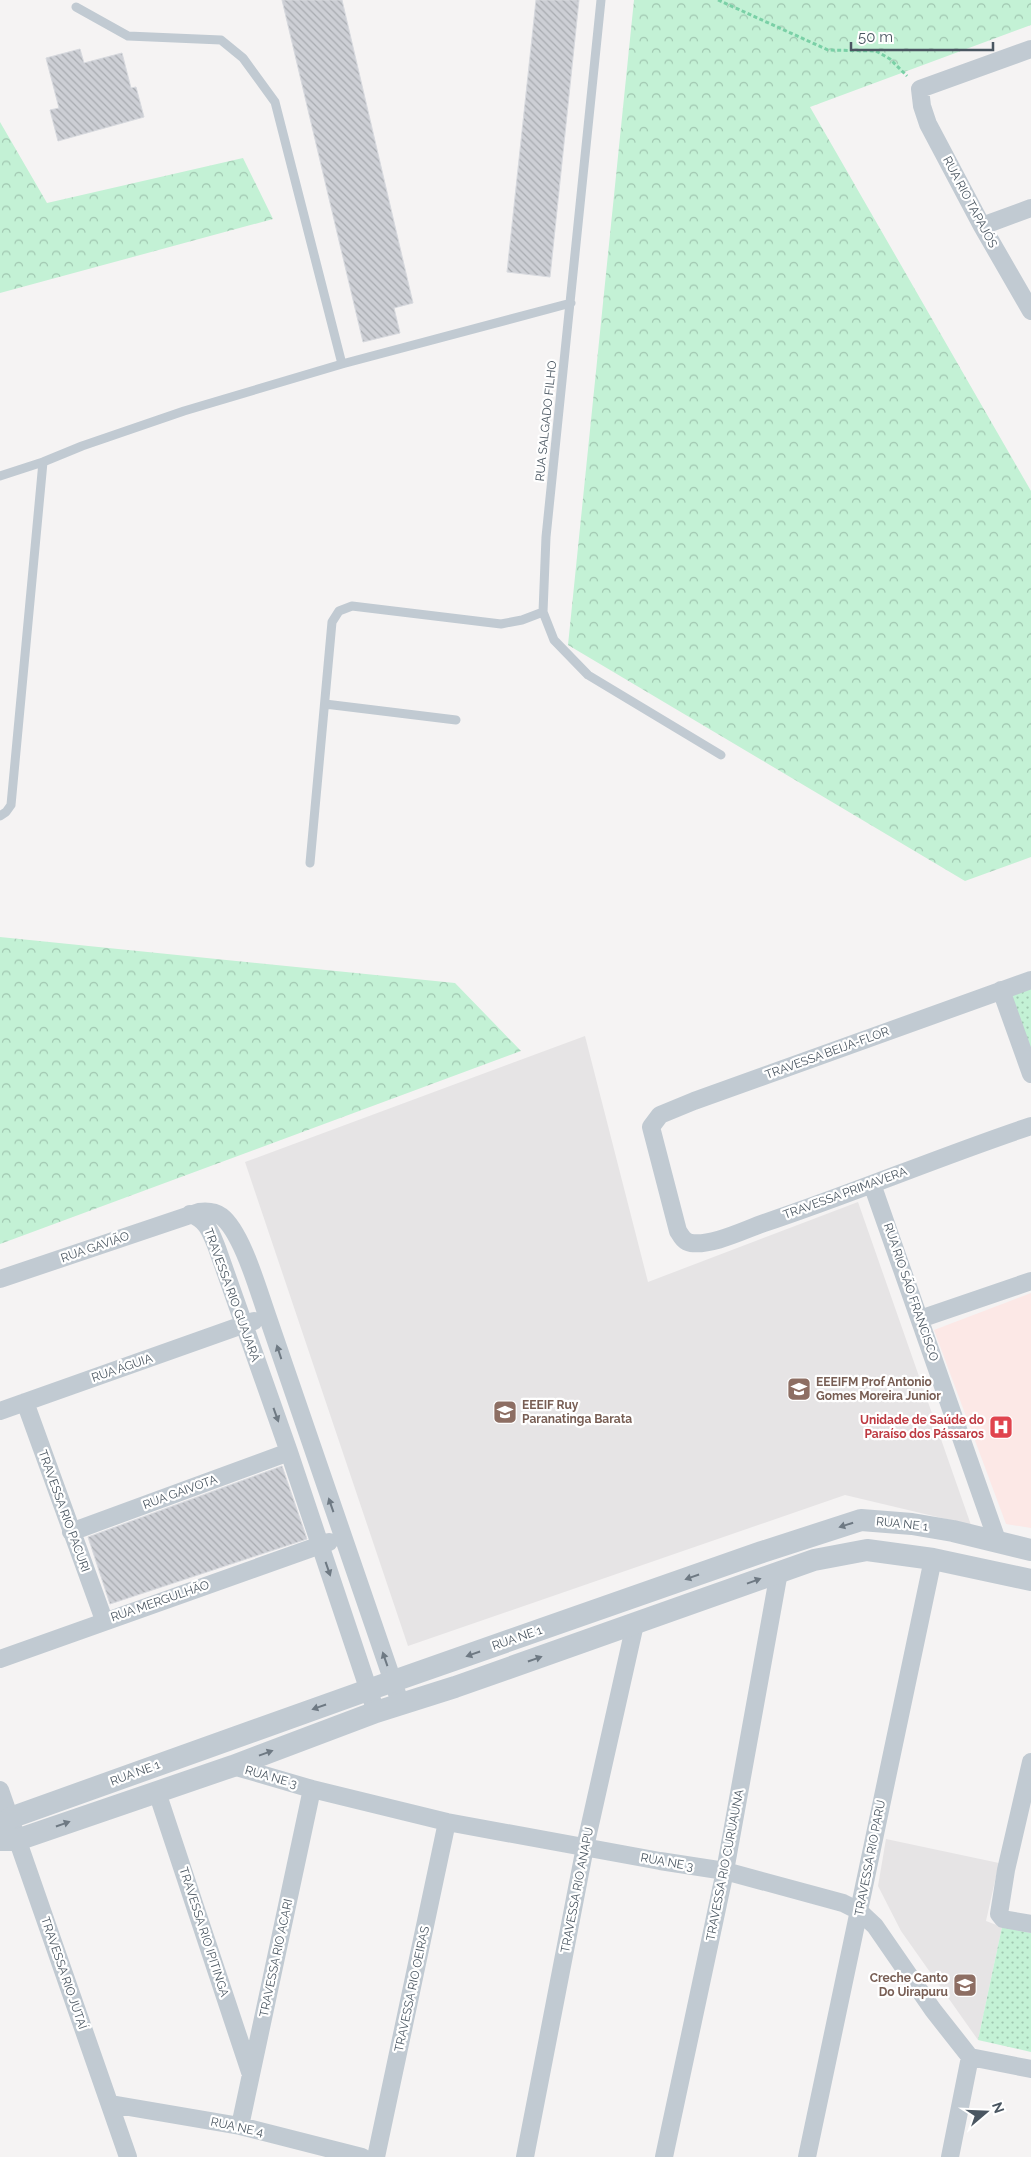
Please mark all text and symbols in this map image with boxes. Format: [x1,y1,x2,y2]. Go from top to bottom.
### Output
scale bar [851,20,994,52]
text: 50 m [858,28,893,46]
street label: RUA RIO TAPAJÓS [940,154,1000,250]
street label: RUA SALGADO FILHO [533,360,559,482]
street label: TRAVESSA BEIJA-FLOR [763,1024,891,1082]
street label: TRAVESSA PRIMAVERA [781,1164,909,1222]
street label: RUA RIO SÃO FRANCISCO [881,1221,941,1363]
street label: TRAVESSA RIO GUAJARÁ [201,1226,263,1364]
street label: RUA GAVIÃO [59,1229,131,1265]
one-way arrow [275,1344,282,1359]
street label: RUA ÁGUIA [90,1351,154,1385]
place label: EEEIFM Prof Antonio Gomes Moreira Junior [816,1375,941,1403]
school or university icon: EEEIFM Prof Antonio Gomes Moreira Junior [786,1376,812,1402]
place label: EEEIF Ruy Paranatinga Barata [522,1398,632,1426]
school or university icon: EEEIF Ruy Paranatinga Barata [492,1399,518,1425]
one-way arrow [273,1408,280,1423]
place label: Unidade de Saúde do Paraíso dos Pássaros [860,1413,984,1441]
hospital icon: Unidade de Saúde do Paraíso dos Pássaros [988,1414,1014,1440]
street label: TRAVESSA RIO PACURI [35,1448,93,1574]
street label: RUA GAIVOTA [141,1472,219,1512]
one-way arrow [327,1498,334,1513]
street label: RUA NE 1 [875,1514,929,1534]
one-way arrow [838,1521,853,1529]
one-way arrow [325,1562,332,1577]
one-way arrow [684,1573,699,1581]
one-way arrow [747,1577,762,1585]
street label: RUA MERGULHÃO [109,1578,211,1624]
street label: RUA NE 1 [490,1623,544,1653]
one-way arrow [381,1651,389,1666]
one-way arrow [465,1651,480,1658]
one-way arrow [528,1655,543,1662]
one-way arrow [311,1703,326,1711]
one-way arrow [259,1749,274,1757]
street label: RUA NE 1 [108,1758,162,1788]
street label: RUA NE 3 [243,1763,299,1791]
street label: TRAVESSA RIO CURUAUNA [703,1788,747,1942]
street label: TRAVESSA RIO PARU [852,1799,888,1917]
one-way arrow [56,1820,71,1828]
street label: TRAVESSA RIO ANAPU [558,1826,596,1954]
street label: RUA NE 3 [639,1850,695,1874]
street label: TRAVESSA RIO IPITINGA [176,1865,232,1999]
street label: TRAVESSA RIO ACARI [257,1898,295,2018]
street label: TRAVESSA RIO JUTAÍ [38,1915,90,2031]
street label: TRAVESSA RIO OEIRAS [392,1925,432,2053]
place label: Creche Canto Do Uirapuru [870,1971,948,1999]
school or university icon: Creche Canto Do Uirapuru [952,1972,978,1998]
north arrow [961,2087,1011,2137]
text: N [989,2100,1008,2115]
street label: RUA NE 4 [209,2115,265,2140]

